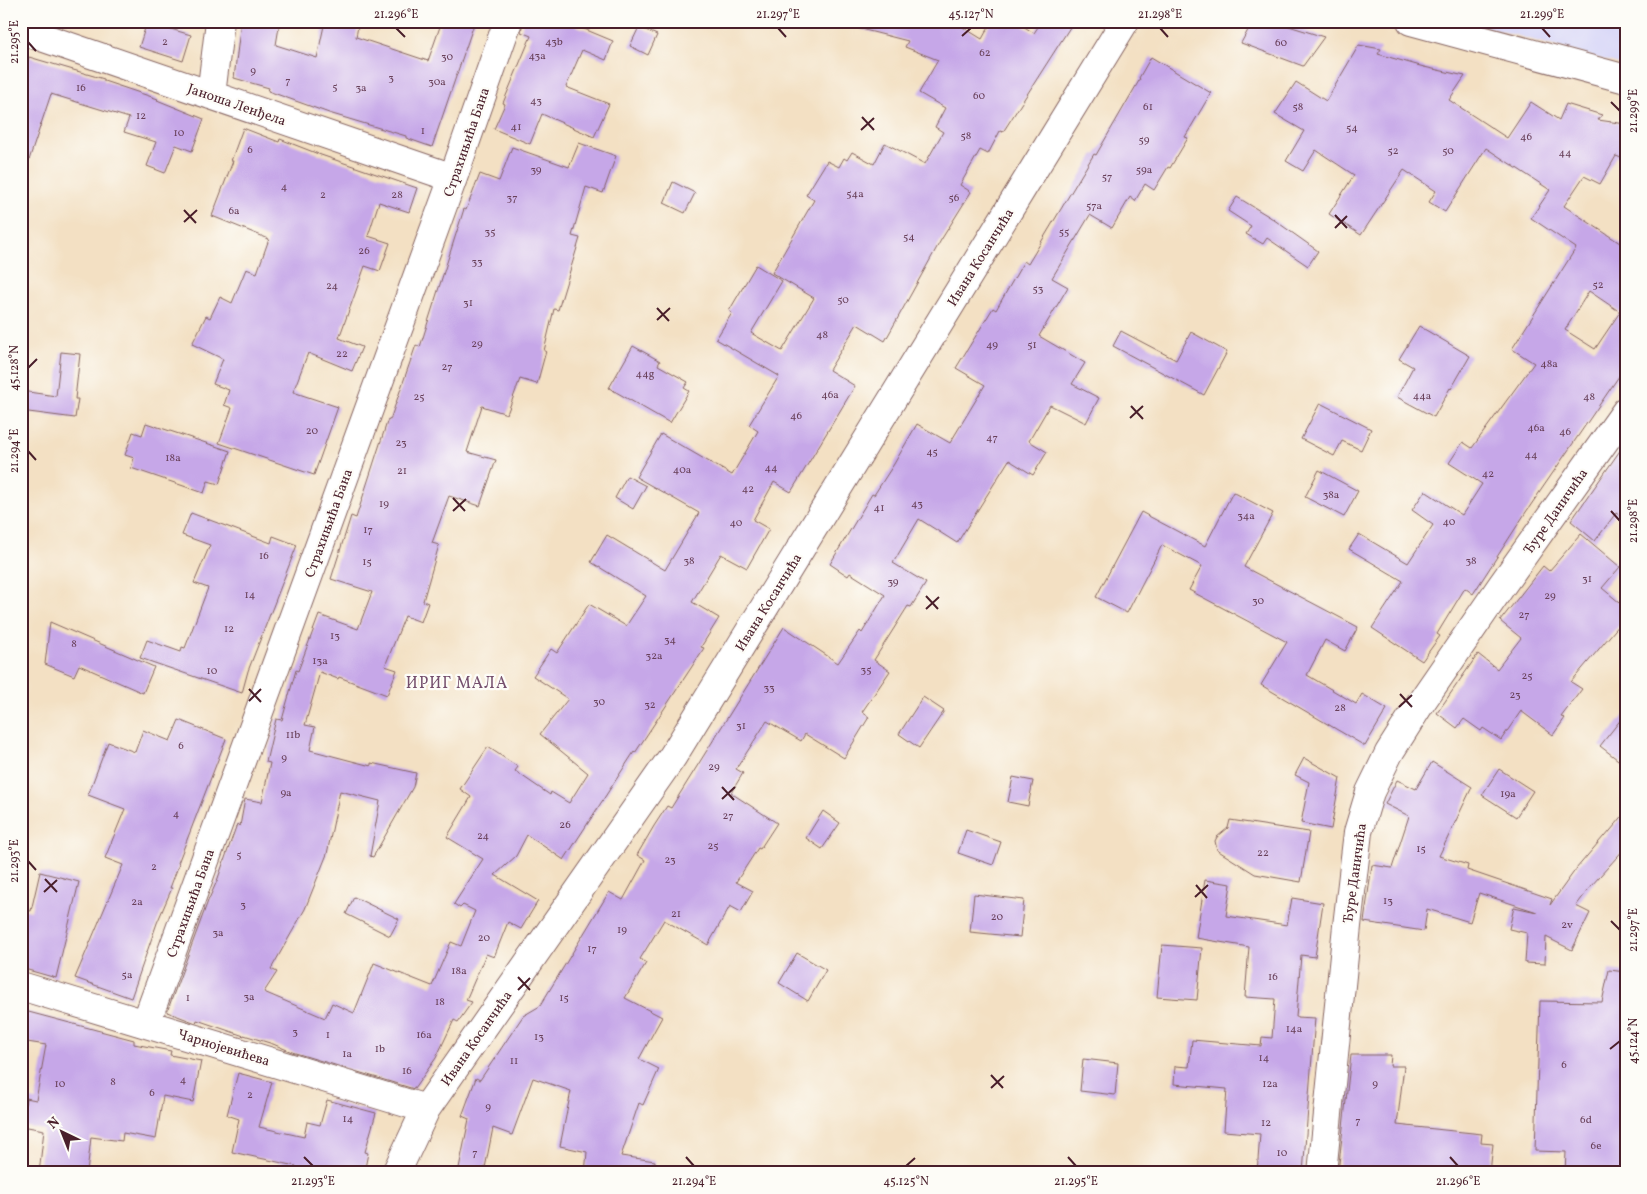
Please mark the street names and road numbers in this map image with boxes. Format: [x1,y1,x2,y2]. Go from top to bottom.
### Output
street label: Јаноша Ленђела [185,80,288,131]
street label: Страхињића Бана [440,85,495,200]
street label: Ивана Косанчића [943,205,1019,310]
street label: Ђуре Даничића [1520,465,1593,559]
street label: Страхињића Бана [301,466,358,581]
street label: Ивана Косанчића [731,550,807,655]
street label: Ђуре Даничића [1339,822,1372,924]
street label: Страхињића Бана [163,846,220,961]
street label: Ивана Косанчића [437,987,517,1090]
street label: Чарнојевићева [175,1025,272,1072]

